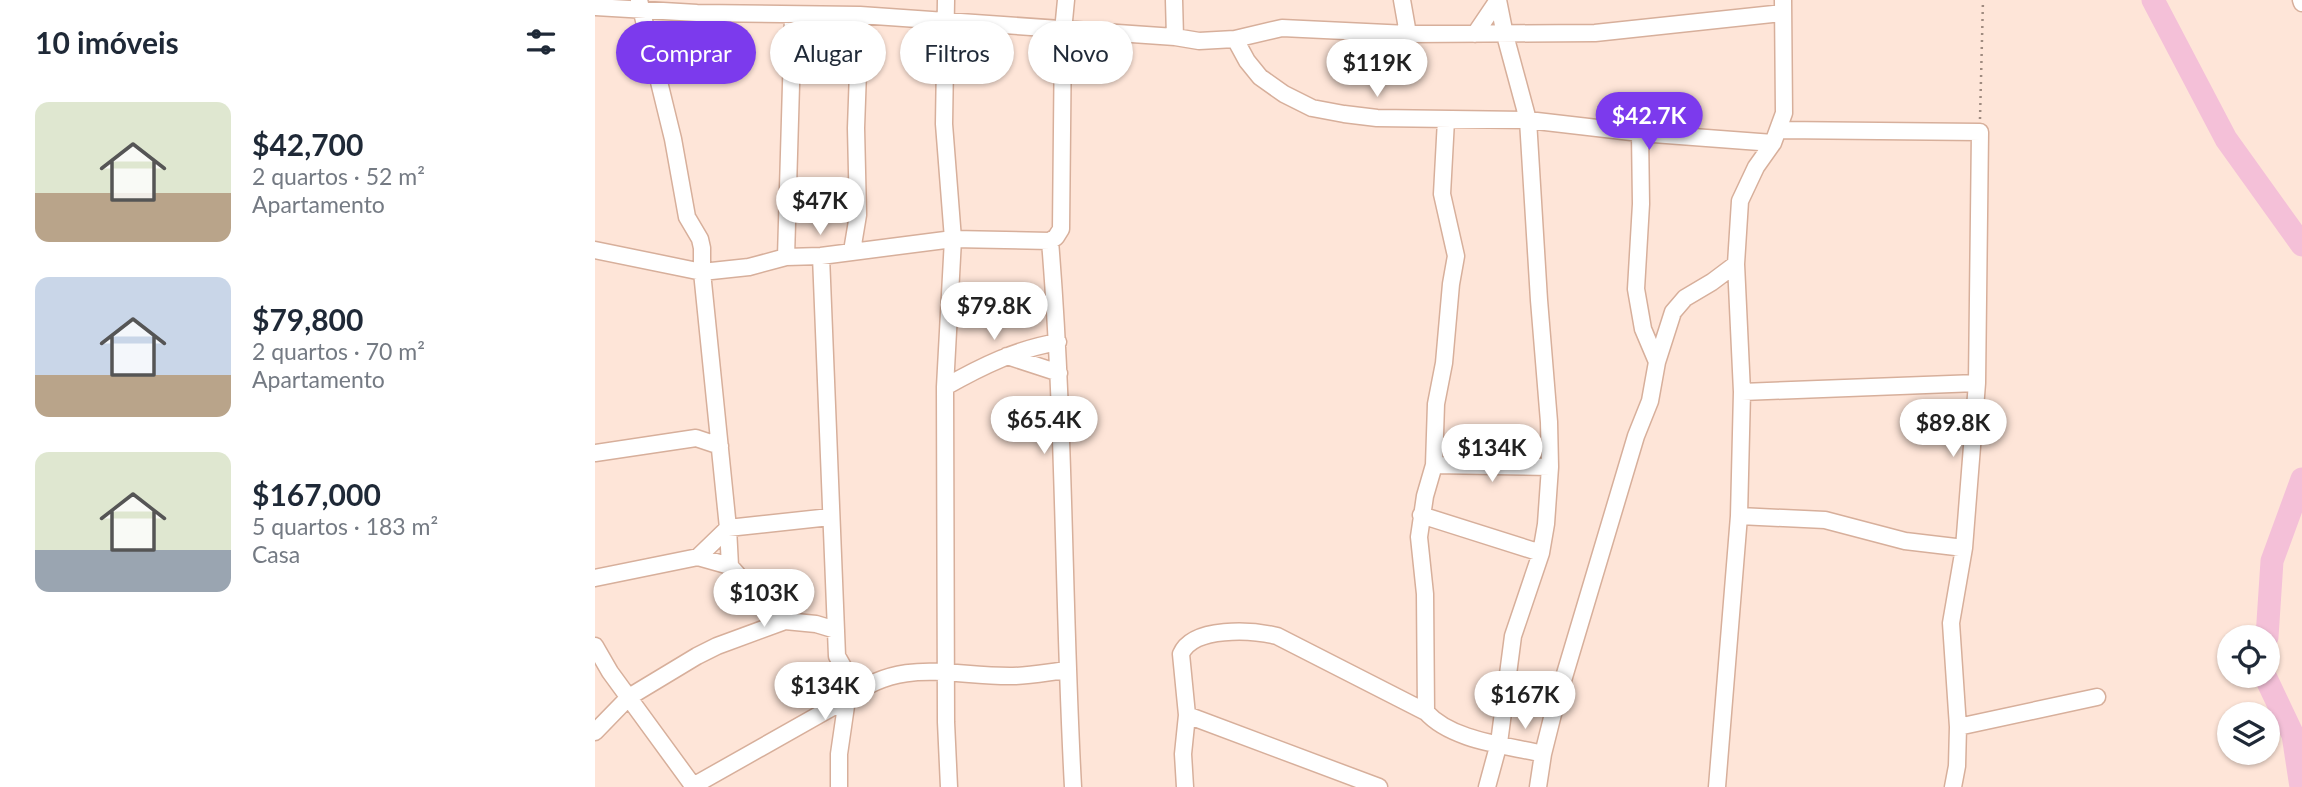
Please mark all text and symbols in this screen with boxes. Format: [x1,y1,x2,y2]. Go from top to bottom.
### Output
chip: Comprar [616,21,756,84]
chip: Alugar [770,21,886,84]
chip: Filtros [900,21,1014,84]
chip: Novo [1028,21,1133,84]
icon: filters [522,23,560,61]
text: 10 imóveis [35,24,179,60]
pin: $119K [1328,40,1426,99]
text: $119K [1342,48,1412,76]
pin: $42.7K [1592,92,1706,152]
text: $42.7K [1612,101,1686,129]
text: $42,700 [252,126,363,162]
icon: home [91,130,175,214]
text: 2 quartos · 52 m² [252,162,425,190]
pin: $47K [779,177,861,237]
text: $47K [792,186,848,214]
text: Apartamento [252,190,385,218]
pin: $79.8K [937,282,1051,342]
text: $79.8K [957,291,1031,319]
text: $79,800 [252,301,363,337]
icon: home [91,305,175,389]
text: 2 quartos · 70 m² [252,337,425,365]
text: Apartamento [252,365,385,393]
pin: $65.4K [987,396,1101,456]
pin: $89.8K [1896,400,2010,459]
text: $65.4K [1007,405,1081,433]
text: $89.8K [1916,408,1990,436]
pin: $134K [1443,424,1541,484]
text: $134K [1457,433,1527,461]
text: $167,000 [252,476,381,512]
icon: home [91,480,175,564]
text: 5 quartos · 183 m² [252,512,438,540]
text: Casa [252,540,300,568]
pin: $103K [715,570,813,629]
text: $103K [729,578,799,606]
map controls [2217,625,2280,765]
button: locate [2217,625,2280,688]
pin: $134K [776,662,874,722]
text: $134K [790,671,860,699]
pin: $167K [1476,672,1574,731]
text: $167K [1490,680,1560,708]
button: layers [2217,702,2280,765]

